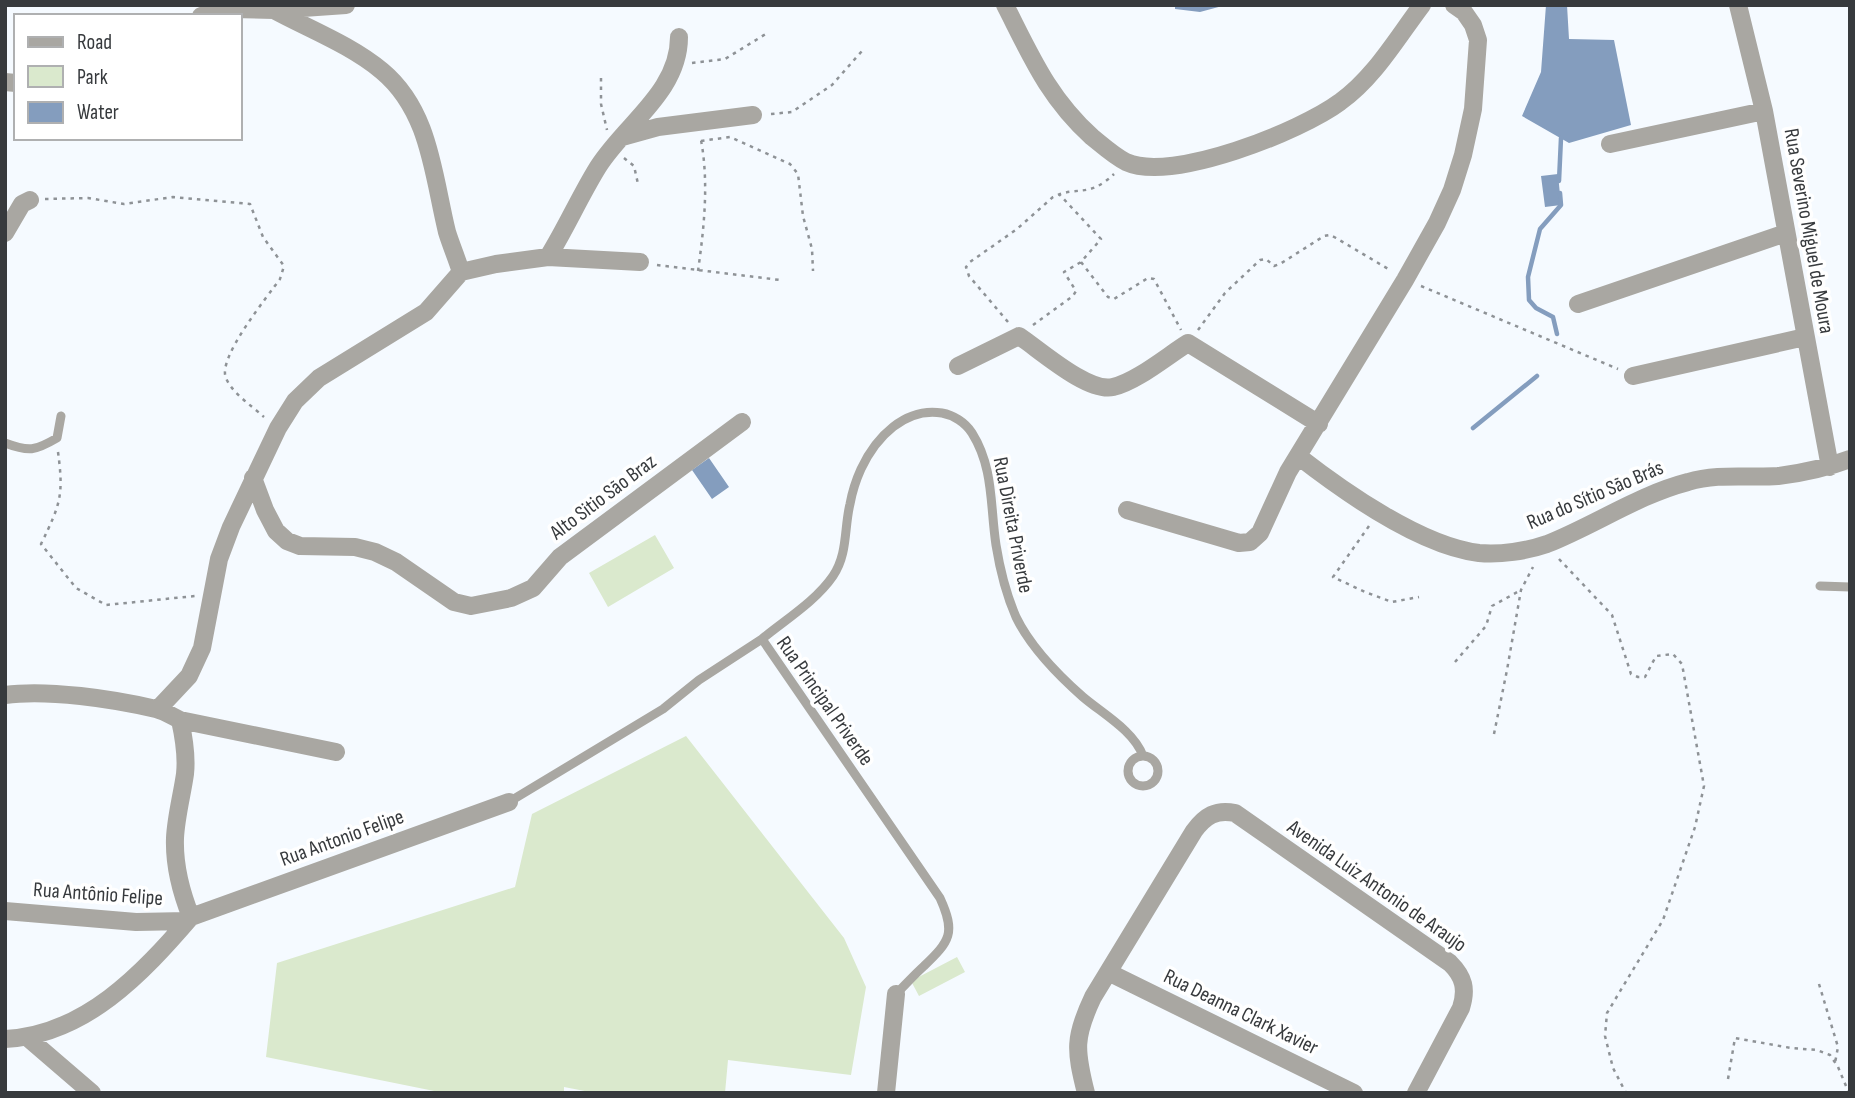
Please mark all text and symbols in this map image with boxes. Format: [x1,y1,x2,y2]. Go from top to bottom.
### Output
legend [14,14,242,140]
text: Road [77,30,112,55]
text: Park [77,65,108,90]
text: Water [77,100,119,125]
street label: Rua Severino Miguel de Moura [1779,126,1839,336]
street label: Alto Sitio São Braz [544,449,661,546]
street label: Rua Direita Priverde [988,455,1038,595]
street label: Rua do Sítio São Brás [1523,455,1667,535]
street label: Rua Principal Priverde [771,632,879,770]
street label: Rua Antonio Felipe [277,804,407,872]
street label: Avenida Luiz Antonio de Araujo [1282,814,1471,957]
street label: Rua Antônio Felipe [32,877,164,911]
street label: Rua Deanna Clark Xavier [1160,964,1322,1060]

